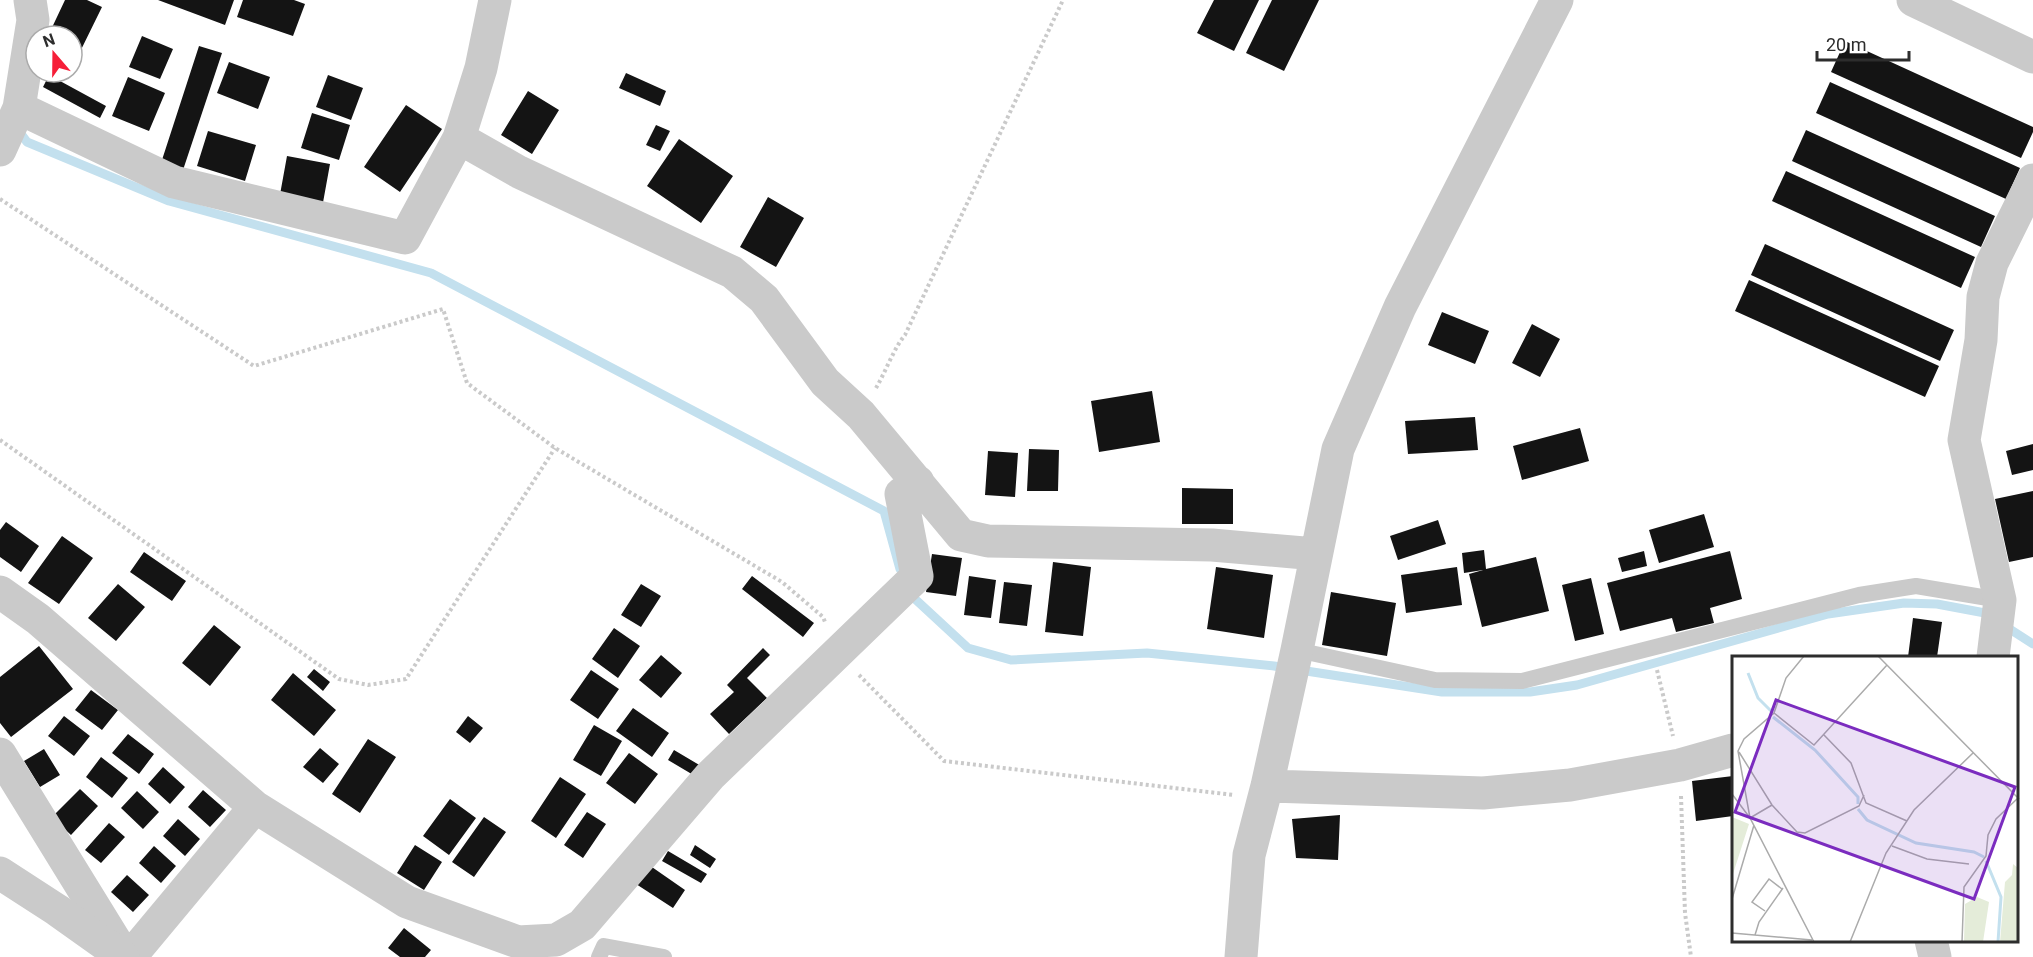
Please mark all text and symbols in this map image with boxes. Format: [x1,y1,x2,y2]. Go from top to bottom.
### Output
north arrow [24,24,84,84]
scale bar [1817,24,1908,62]
text: N [40,30,58,51]
text: 20 m [1826,34,1866,55]
inset map [1732,656,2018,942]

